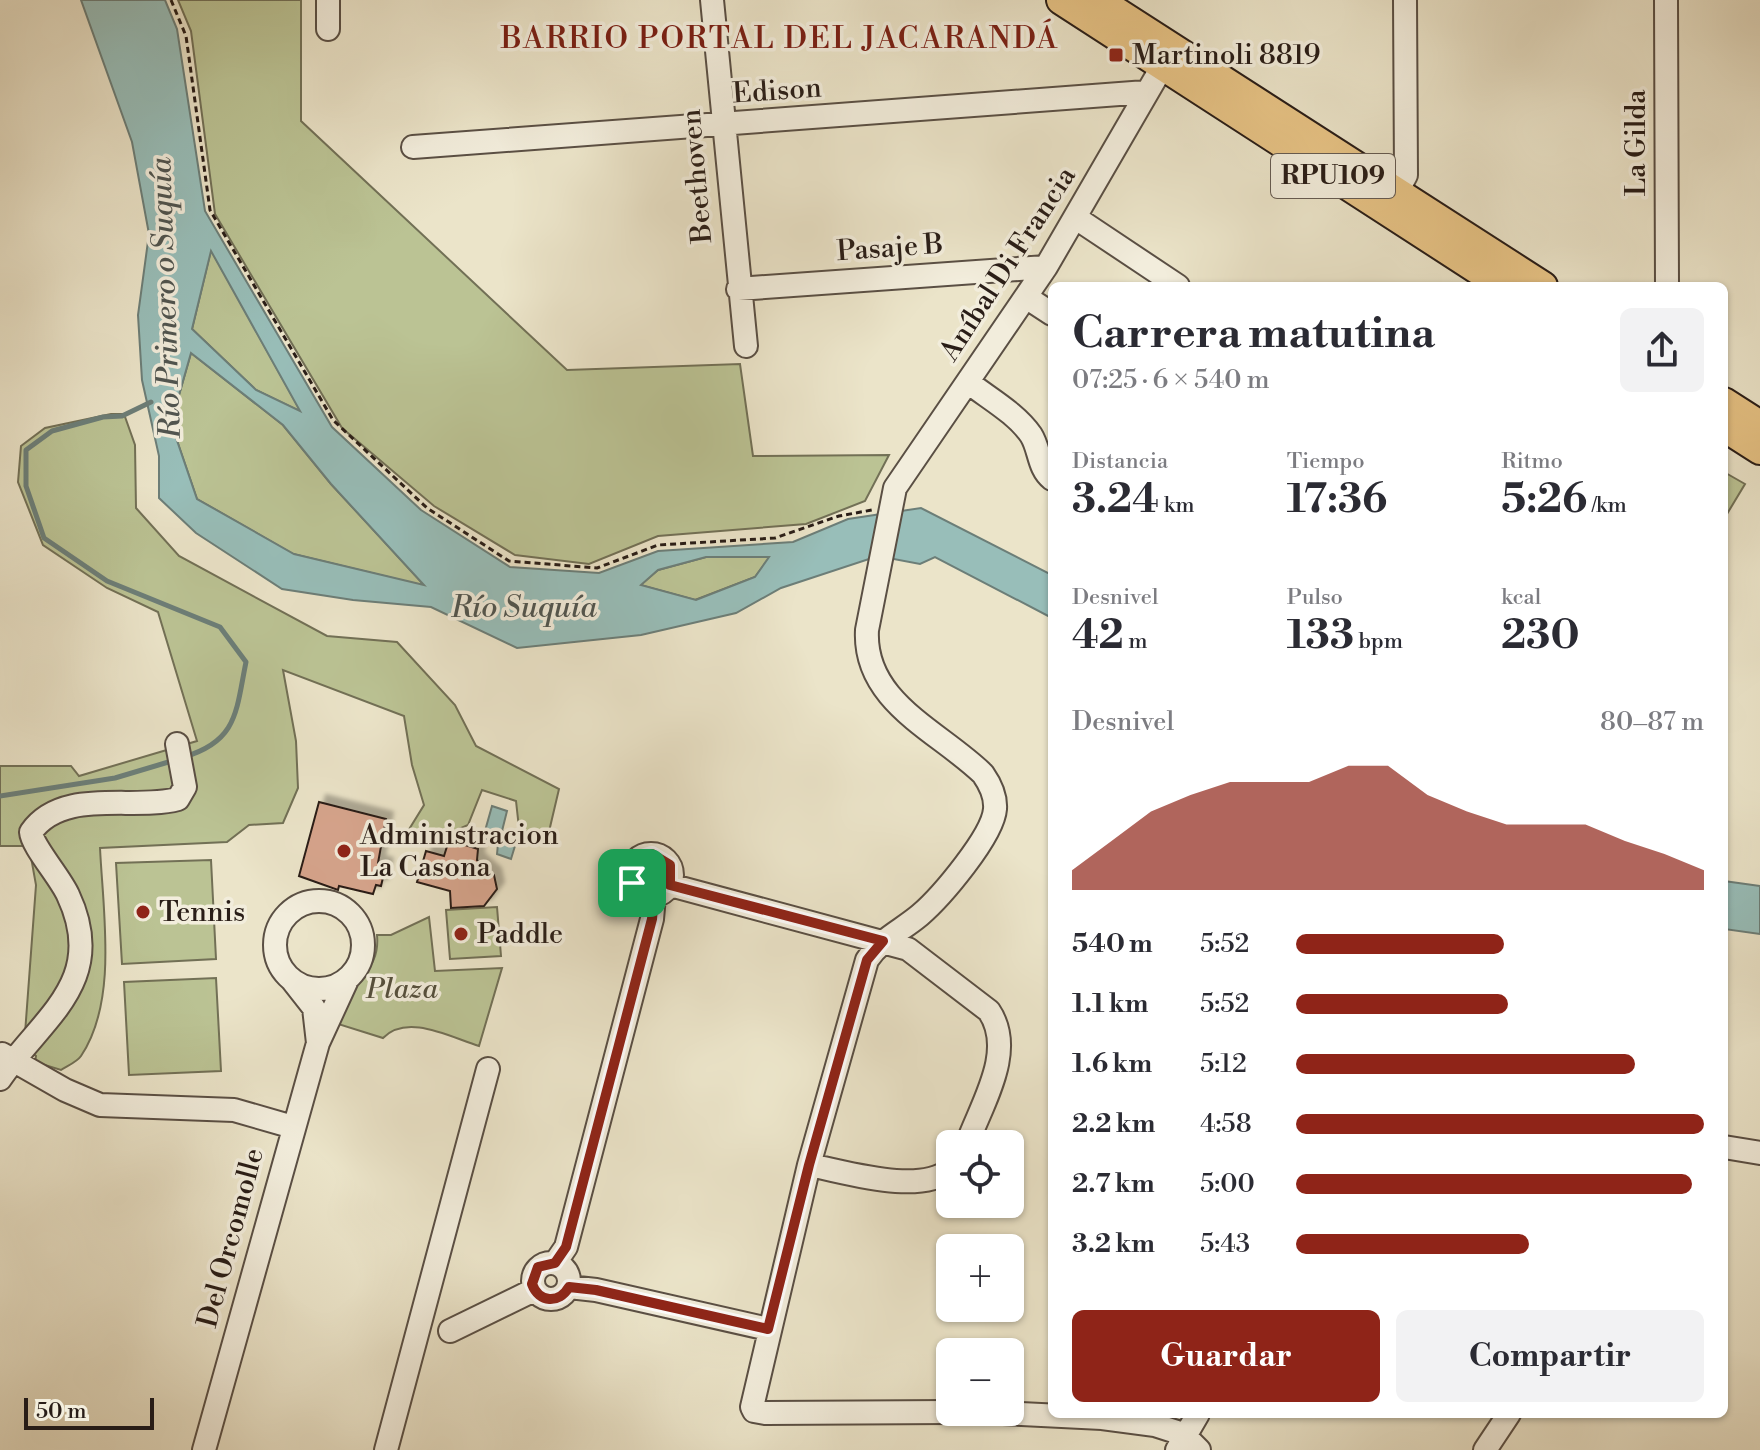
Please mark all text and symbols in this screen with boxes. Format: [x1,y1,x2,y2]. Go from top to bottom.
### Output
district label: BARRIO PORTAL DEL JACARANDÁ [500,18,1059,58]
place label: Martinoli 8819 [1132,38,1320,73]
marker: Martinoli 8819 [1107,46,1125,64]
street label: Edison [731,70,823,112]
street label: La Gilda [1619,89,1654,196]
street label: Beethoven [674,107,720,245]
road number: RPU109 [1271,154,1395,198]
water label: Río Primero o Suquía [142,156,190,440]
street label: Aníbal Di Francia [932,160,1084,369]
street label: Pasaje B [835,227,945,269]
text: Carrera matutina [1072,306,1435,361]
button: share [1620,308,1704,392]
text: 07:25 · 6 × 540 m [1072,364,1270,396]
text: Distancia [1072,448,1168,475]
text: Tiempo [1287,448,1365,475]
text: Ritmo [1501,448,1563,475]
text: 3.24 [1072,475,1159,525]
text: 17:36 [1287,475,1387,525]
text: 5:26 [1501,475,1587,525]
text: km [1159,492,1194,519]
text: /km [1587,492,1627,519]
text: Desnivel [1072,584,1158,611]
text: Pulso [1287,584,1343,611]
text: kcal [1501,584,1541,611]
water label: Río Suquía [450,589,597,627]
text: 42 [1072,611,1124,661]
text: 133 [1287,611,1354,661]
text: 230 [1501,611,1580,661]
text: m [1124,628,1148,655]
text: bpm [1354,628,1403,655]
text: Desnivel [1072,706,1174,738]
text: 80–87 m [1600,706,1704,738]
place label: Administracion La Casona [359,818,559,885]
marker: Administracion La Casona [335,842,353,860]
pin [598,849,666,917]
icon: arrive [610,861,654,905]
place label: Tennis [159,895,245,930]
marker: Tennis [134,903,152,921]
place label: Paddle [477,917,563,952]
marker: Paddle [452,925,470,943]
text: 540 m [1072,928,1153,960]
text: 5:52 [1200,928,1249,960]
park label: Plaza [365,972,438,1007]
text: 1.1 km [1072,988,1148,1020]
text: 5:52 [1200,988,1249,1020]
text: 1.6 km [1072,1048,1152,1080]
text: 5:12 [1200,1048,1247,1080]
text: 2.2 km [1072,1108,1156,1140]
text: 4:58 [1200,1108,1252,1140]
map controls [936,1130,1024,1426]
button: locate [936,1130,1024,1218]
street label: Del Orcomolle [190,1144,272,1332]
text: 2.7 km [1072,1168,1155,1200]
text: 5:00 [1200,1168,1255,1200]
text: 3.2 km [1072,1228,1155,1260]
text: 5:43 [1200,1228,1250,1260]
button: + [936,1234,1024,1322]
button: Guardar [1072,1310,1380,1402]
button: Compartir [1396,1310,1704,1402]
button: − [936,1338,1024,1426]
scale bar [24,1394,154,1430]
text: 50 m [36,1398,87,1425]

